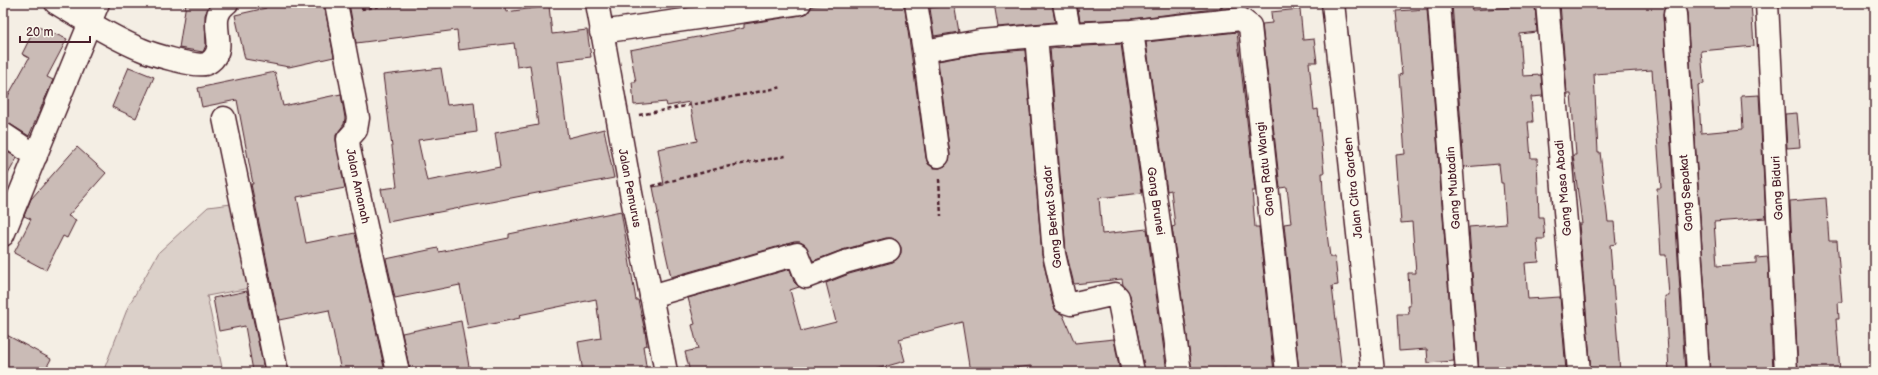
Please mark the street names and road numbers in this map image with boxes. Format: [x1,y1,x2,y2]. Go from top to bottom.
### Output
street label: Gang Ratu Wangi [1253,121,1278,217]
street label: Jalan Citra Garden [1341,136,1366,239]
street label: Gang Masa Abadi [1552,139,1575,237]
street label: Gang Mubtadin [1443,146,1464,230]
street label: Jalan Amanah [342,147,373,225]
street label: Jalan Pemurus [615,147,645,229]
street label: Gang Sepakat [1676,154,1697,232]
street label: Gang Biduri [1768,155,1787,221]
street label: Gang Berkat Sadar [1040,164,1065,269]
street label: Gang Brunei [1143,166,1168,236]

